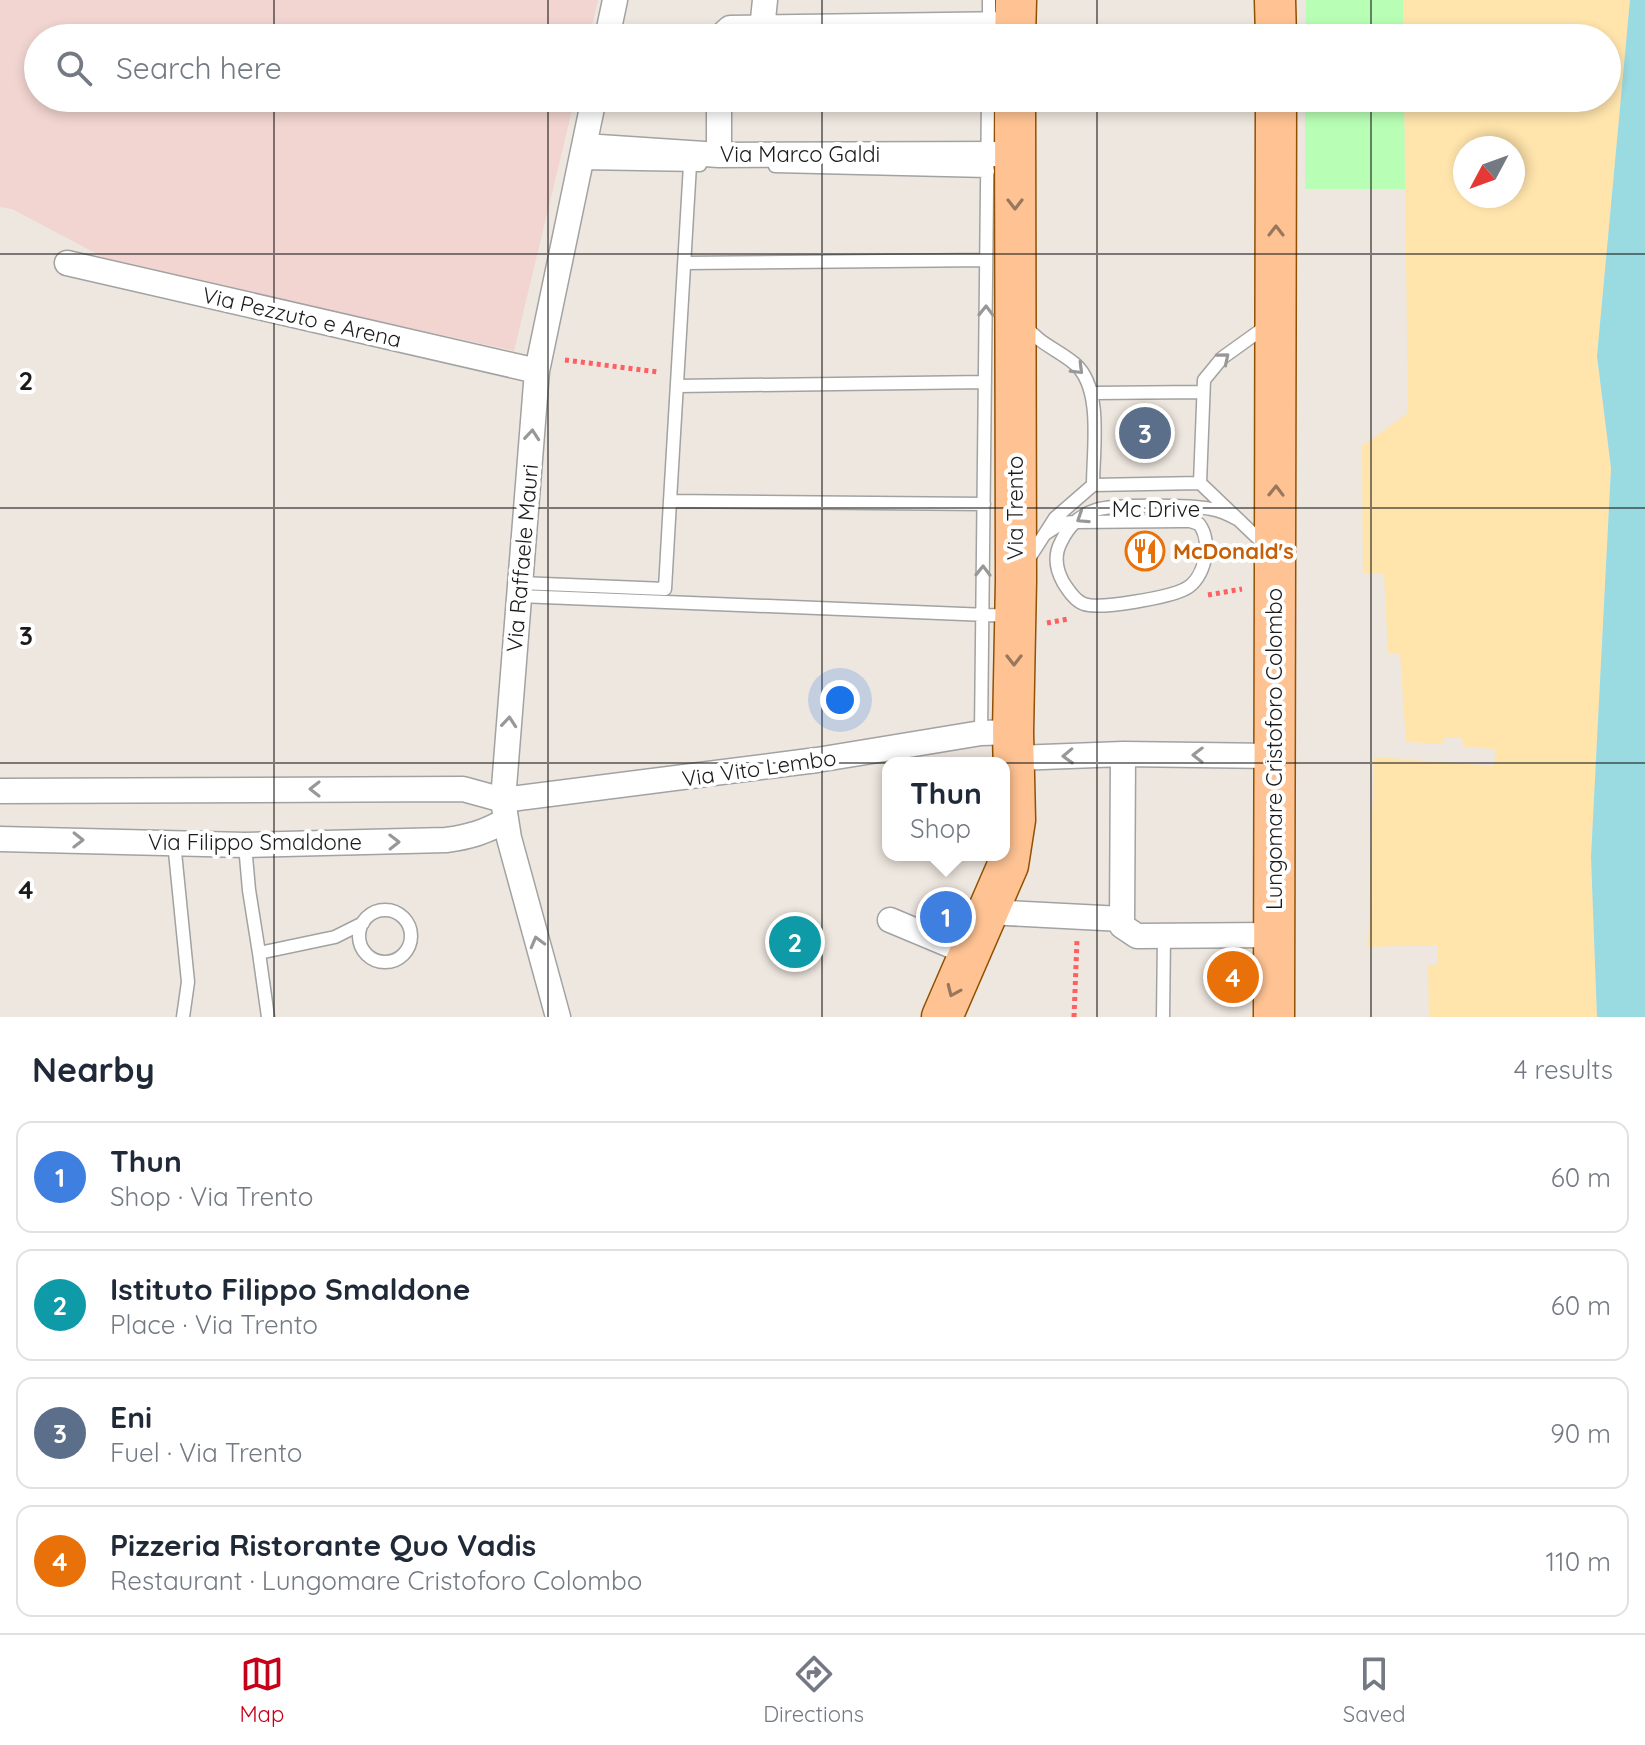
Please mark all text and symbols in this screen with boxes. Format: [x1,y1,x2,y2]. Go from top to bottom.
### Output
search box [24,24,1621,112]
icon: search [52,46,96,90]
text: Search here [116,49,282,87]
north arrow [1453,136,1525,208]
street label: Via Marco Galdi [720,140,880,168]
one-way arrow [1006,198,1024,211]
one-way arrow [1268,224,1285,237]
street label: Via Pezzuto e Arena [200,280,404,354]
one-way arrow [977,304,995,317]
one-way arrow [1215,353,1230,368]
one-way arrow [1068,360,1083,374]
text: 2 [19,364,33,397]
pin: 3 [1119,403,1171,463]
one-way arrow [523,428,540,441]
street label: Via Trento [1001,456,1029,560]
street label: Via Raffaele Mauri [500,463,544,653]
one-way arrow [1267,484,1285,497]
street label: Mc Drive [1112,495,1200,523]
one-way arrow [1077,509,1091,524]
restaurant icon: McDonald's [1124,530,1166,572]
place label: McDonald's [1173,537,1294,565]
one-way arrow [974,564,992,577]
street label: Lungomare Cristoforo Colombo [1260,588,1288,910]
text: 3 [19,619,33,652]
one-way arrow [1005,654,1023,667]
your location [820,680,860,720]
one-way arrow [500,715,517,728]
street label: Via Vito Lembo [680,743,838,793]
one-way arrow [1191,746,1204,764]
one-way arrow [1061,747,1074,764]
popup [882,757,1010,861]
text: Thun [910,774,982,812]
one-way arrow [308,780,321,798]
text: Shop [910,812,971,845]
street label: Via Filippo Smaldone [148,828,362,856]
one-way arrow [72,832,85,849]
one-way arrow [388,833,401,850]
text: 4 [18,873,34,906]
pin: 1 [920,887,972,947]
pin: 2 [769,912,821,972]
one-way arrow [530,935,546,949]
pin: 4 [1207,947,1259,1007]
one-way arrow [946,983,962,998]
text: Nearby [32,1048,155,1091]
text: 4 results [1514,1053,1613,1086]
text: Thun [110,1142,182,1180]
text: 1 [55,1161,65,1194]
text: 60 m [1551,1161,1611,1194]
text: Shop · Via Trento [110,1180,314,1213]
text: Istituto Filippo Smaldone [110,1270,470,1308]
text: 2 [53,1289,67,1322]
text: 60 m [1551,1289,1611,1322]
text: Place · Via Trento [110,1308,318,1341]
text: Eni [110,1398,152,1436]
text: 3 [53,1417,67,1450]
text: 90 m [1550,1417,1611,1450]
text: Fuel · Via Trento [110,1436,302,1469]
text: Pizzeria Ristorante Quo Vadis [110,1526,536,1564]
text: 4 [52,1545,68,1578]
text: 110 m [1545,1545,1611,1578]
text: Restaurant · Lungomare Cristoforo Colombo [110,1564,642,1597]
tab: Map [239,1652,284,1728]
tab: Directions [763,1652,864,1728]
tab: Saved [1343,1652,1406,1728]

